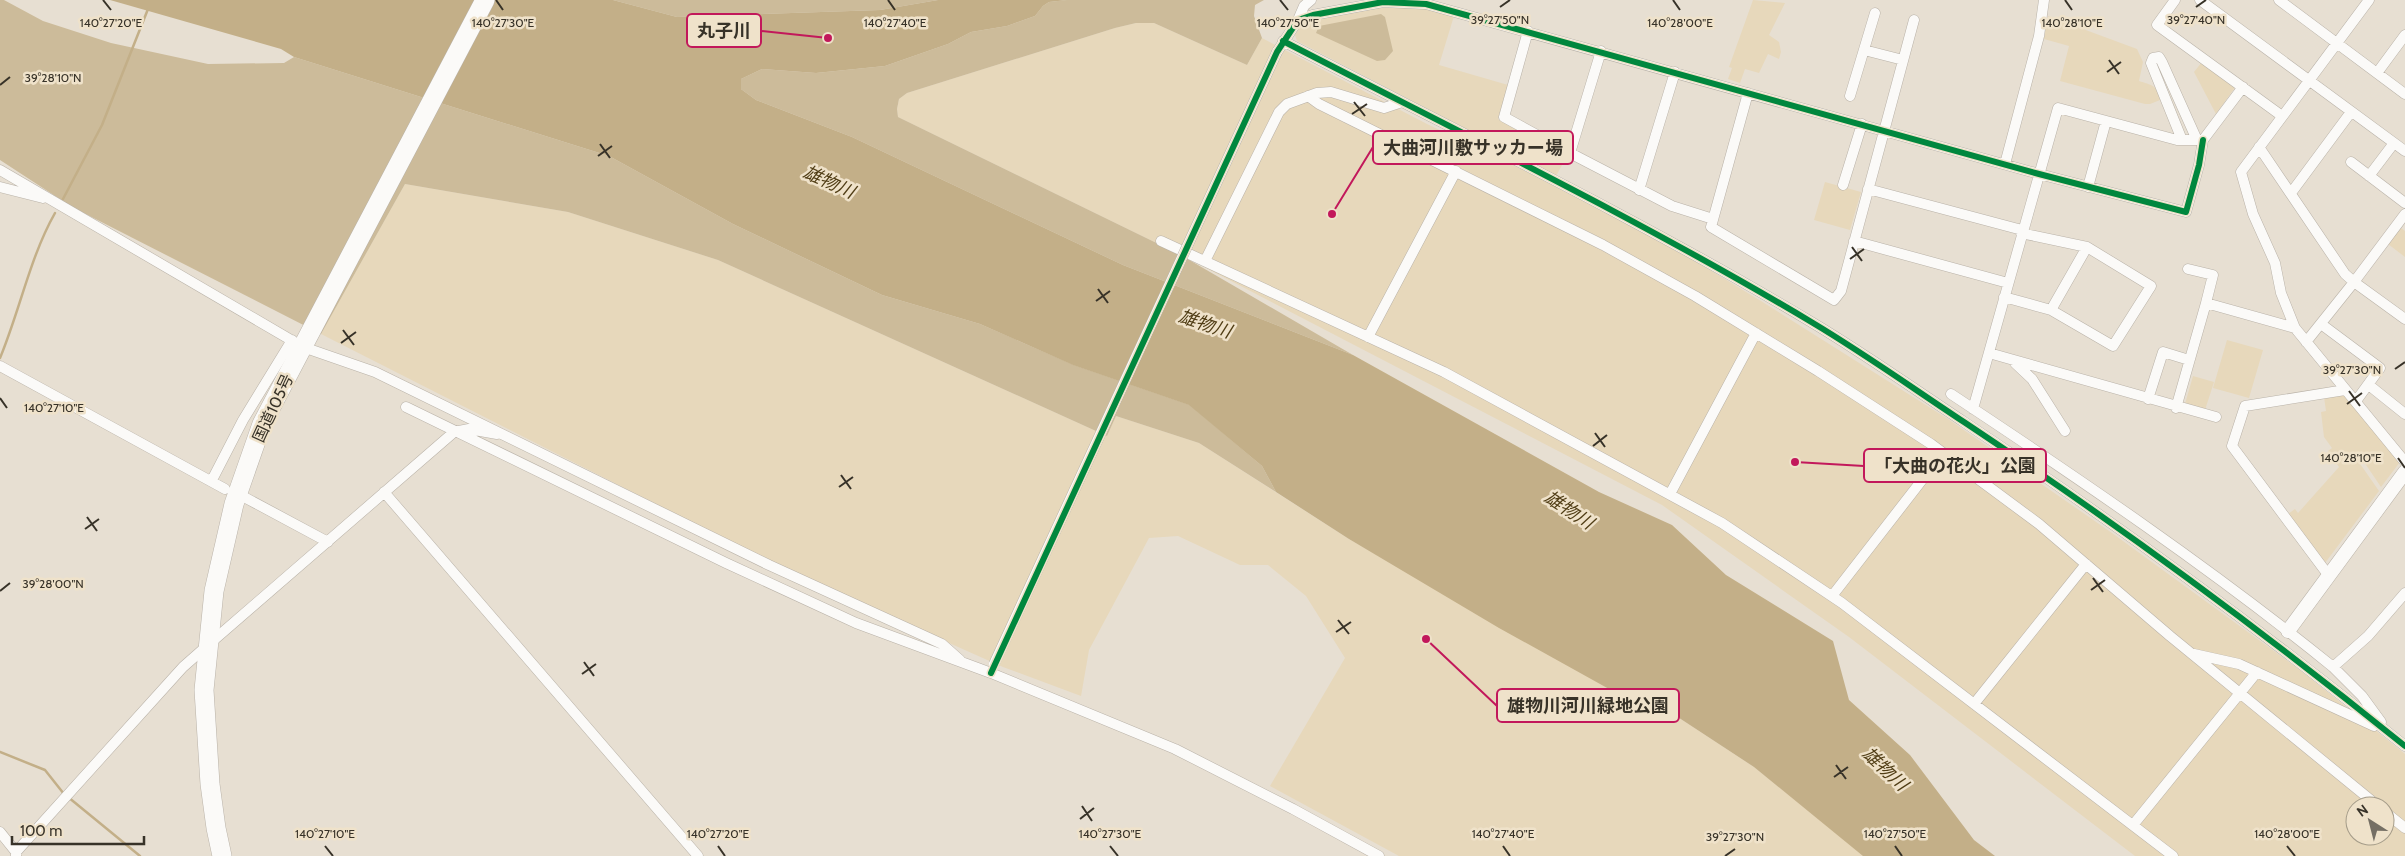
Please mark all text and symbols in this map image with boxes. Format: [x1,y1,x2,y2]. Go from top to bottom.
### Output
text: 39°27'50"N [1471,12,1529,27]
text: 39°27'40"N [2167,12,2225,27]
callout: 丸子川 [687,14,761,47]
text: 140°27'20"E [80,15,142,30]
text: 140°27'30"E [472,15,535,30]
text: 140°27'40"E [864,15,927,30]
text: 140°27'50"E [1257,15,1320,30]
text: 140°28'00"E [1647,15,1713,30]
text: 140°28'10"E [2041,15,2103,30]
text: 丸子川 [697,20,751,42]
text: 39°28'10"N [24,70,82,85]
callout: 大曲河川敷サッカー場 [1373,131,1573,164]
text: 大曲河川敷サッカー場 [1383,137,1563,159]
water label: 雄物川 [800,161,860,204]
water label: 雄物川 [1176,305,1236,343]
text: 39°27'30"N [2323,362,2381,377]
street label: 国道105号 [249,371,297,445]
text: 140°27'10"E [24,400,84,415]
callout: 「大曲の花火」公園 [1864,449,2046,482]
text: 140°28'10"E [2320,450,2382,465]
text: 「大曲の花火」公園 [1874,455,2036,477]
water label: 雄物川 [1540,486,1599,535]
text: 39°28'00"N [22,576,84,591]
callout: 雄物川河川緑地公園 [1497,689,1679,722]
text: 雄物川河川緑地公園 [1507,695,1669,717]
water label: 雄物川 [1858,743,1914,797]
north arrow [2345,796,2395,846]
text: N [2353,800,2372,821]
scale bar [12,814,145,846]
text: 100 m [20,822,62,840]
text: 140°27'10"E [295,826,355,841]
text: 140°27'20"E [687,826,749,841]
text: 140°27'30"E [1079,826,1142,841]
text: 140°27'40"E [1472,826,1535,841]
text: 140°27'50"E [1864,826,1927,841]
text: 140°28'00"E [2254,826,2320,841]
text: 39°27'30"N [1706,829,1764,844]

